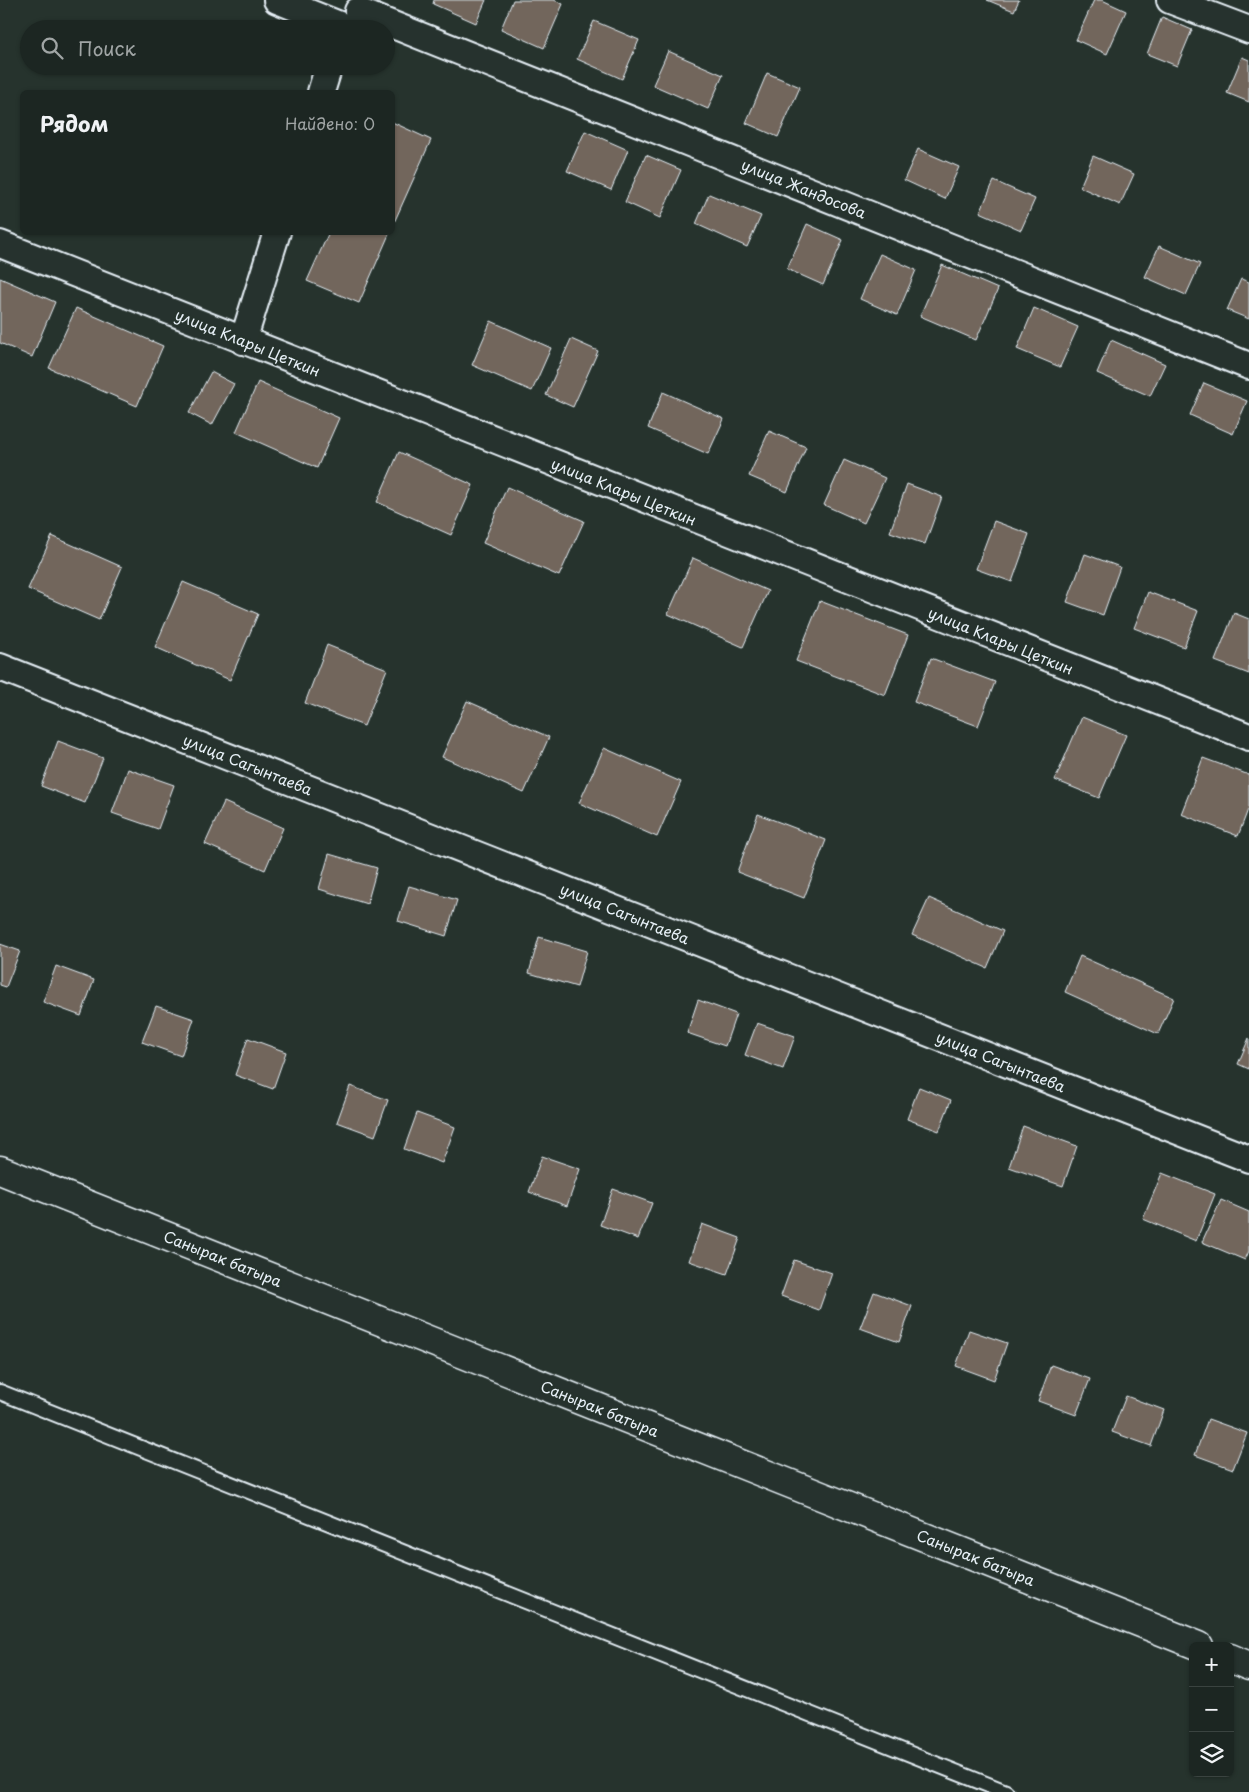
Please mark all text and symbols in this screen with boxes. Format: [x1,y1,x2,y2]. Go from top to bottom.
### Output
search box [20,20,395,75]
icon: search [38,34,66,62]
text: Поиск [78,34,136,62]
text: Рядом [40,107,108,139]
text: Найдено: 0 [285,111,375,135]
street label: улица Жандосова [738,152,871,224]
street label: улица Клары Цеткин [172,302,324,382]
street label: улица Клары Цеткин [548,451,700,531]
street label: улица Клары Цеткин [925,600,1077,680]
street label: улица Сагынтаева [180,728,317,801]
street label: улица Сагынтаева [557,877,694,950]
street label: улица Сагынтаева [933,1025,1070,1098]
street label: Санырак батыра [160,1224,286,1292]
street label: Санырак батыра [537,1374,663,1442]
street label: Санырак батыра [913,1523,1039,1591]
map controls [1189,1642,1234,1777]
button: + [1189,1642,1234,1687]
button: − [1189,1687,1234,1732]
button: layers [1189,1732,1234,1777]

